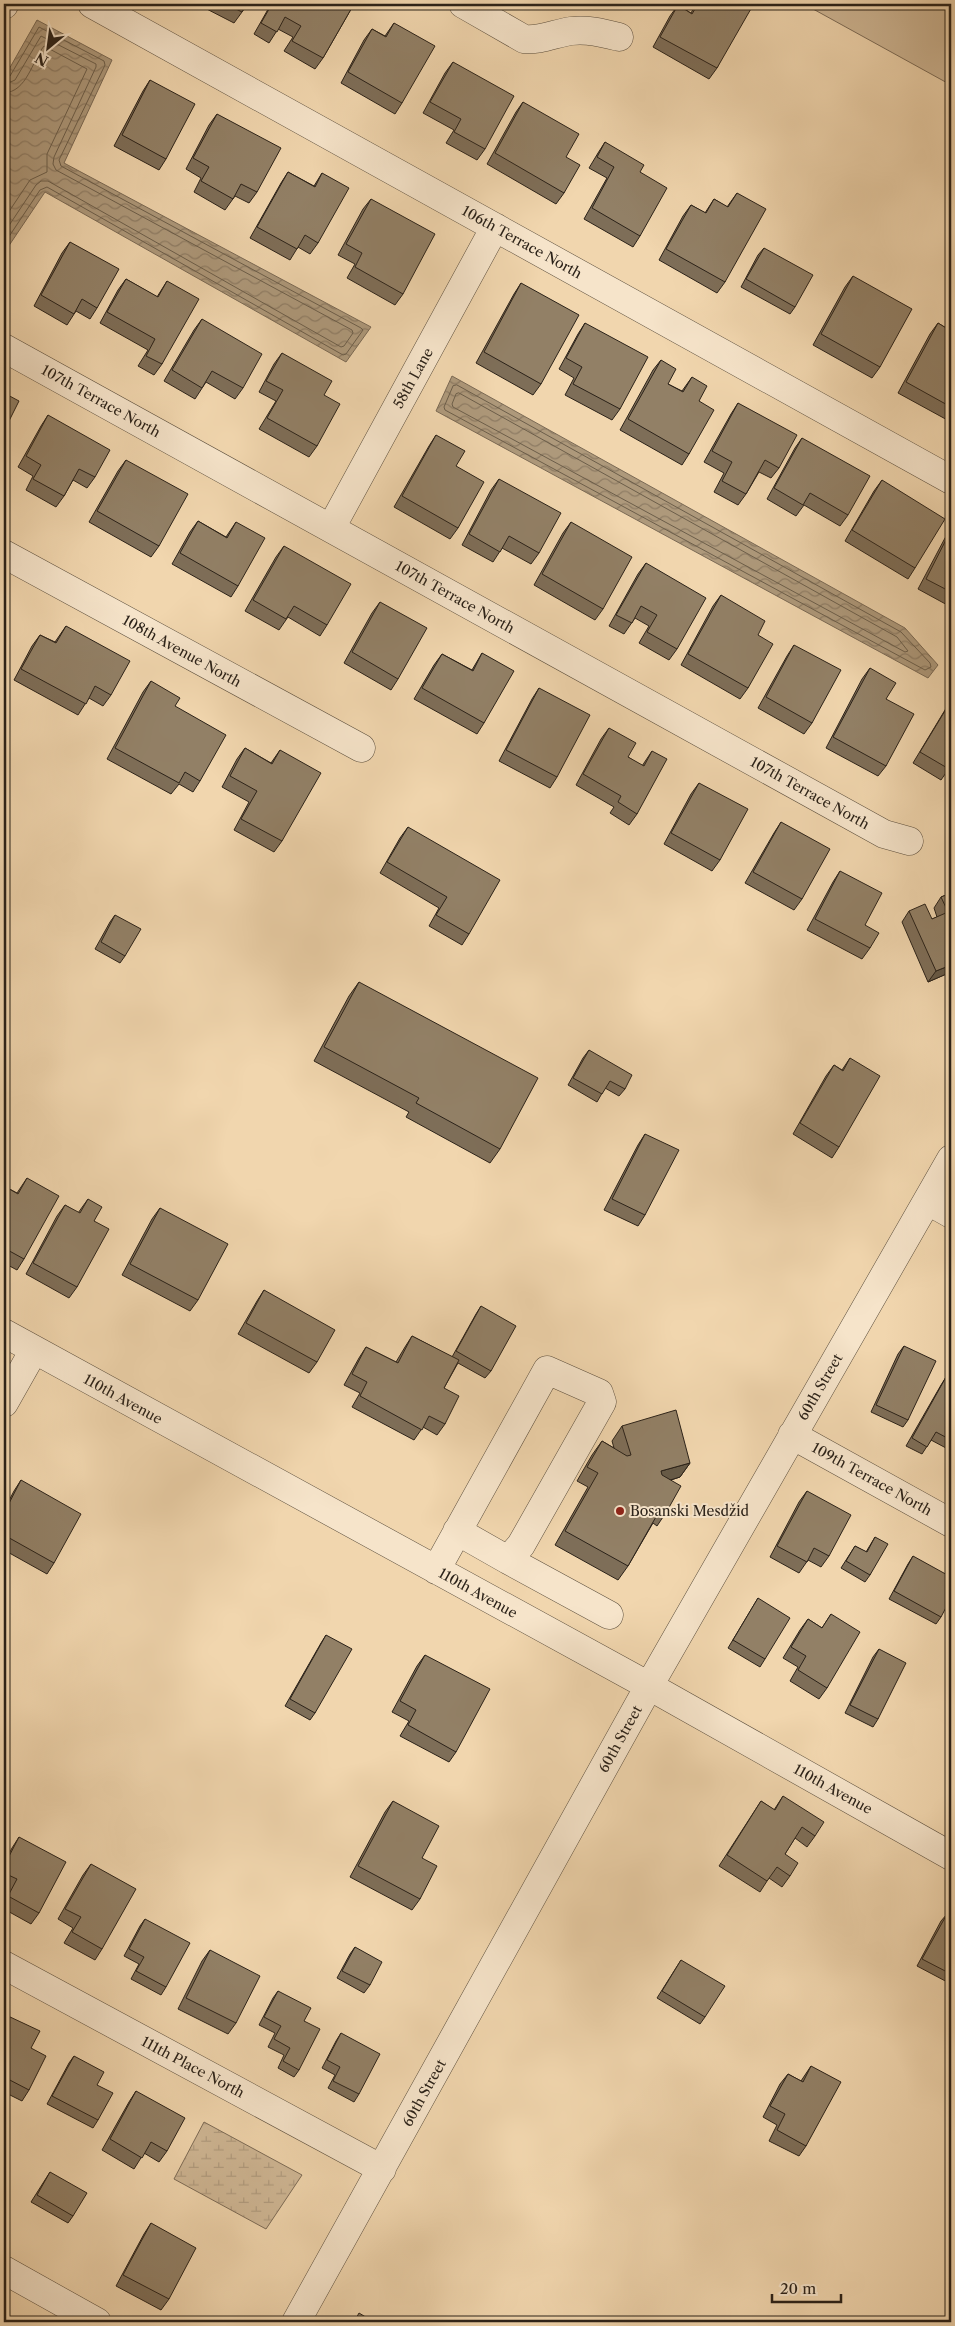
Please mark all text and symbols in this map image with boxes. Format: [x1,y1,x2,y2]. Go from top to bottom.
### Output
north arrow [22,22,72,72]
text: N [32,49,51,70]
street label: 106th Terrace North [459,202,585,283]
street label: 58th Lane [389,344,437,411]
street label: 107th Terrace North [38,361,164,441]
street label: 107th Terrace North [392,557,518,637]
street label: 108th Avenue North [120,611,245,691]
street label: 107th Terrace North [747,753,873,833]
street label: 60th Street [794,1350,846,1424]
street label: 110th Avenue [80,1370,166,1428]
street label: 109th Terrace North [809,1439,935,1520]
place label: Bosanski Mesdžid [630,1502,750,1520]
marker: Bosanski Mesdžid [614,1505,626,1517]
street label: 110th Avenue [435,1564,521,1622]
street label: 60th Street [594,1702,646,1776]
street label: 110th Avenue [790,1760,876,1818]
street label: 111th Place North [138,2032,248,2102]
street label: 60th Street [398,2056,450,2130]
scale bar [772,2271,841,2303]
text: 20 m [780,2279,816,2298]

